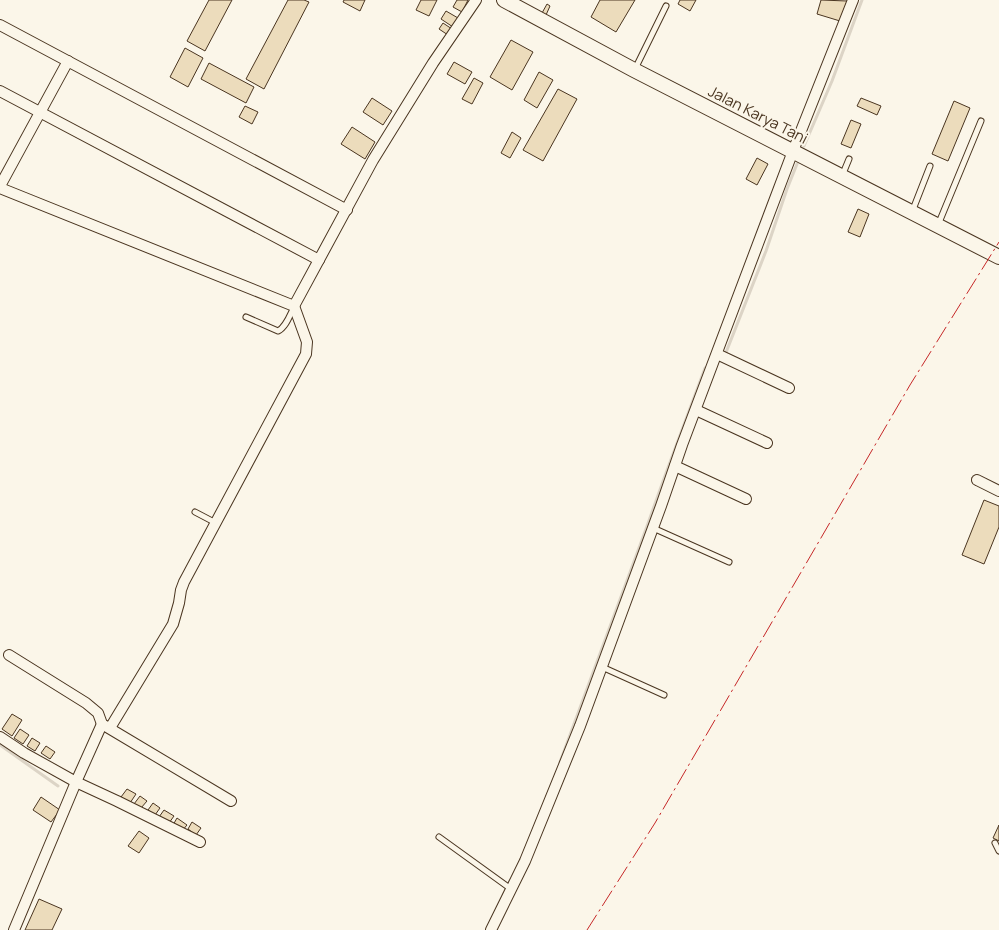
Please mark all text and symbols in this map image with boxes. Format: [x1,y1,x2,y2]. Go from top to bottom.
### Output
street label: Jalan Karya Tani [705,80,812,149]

